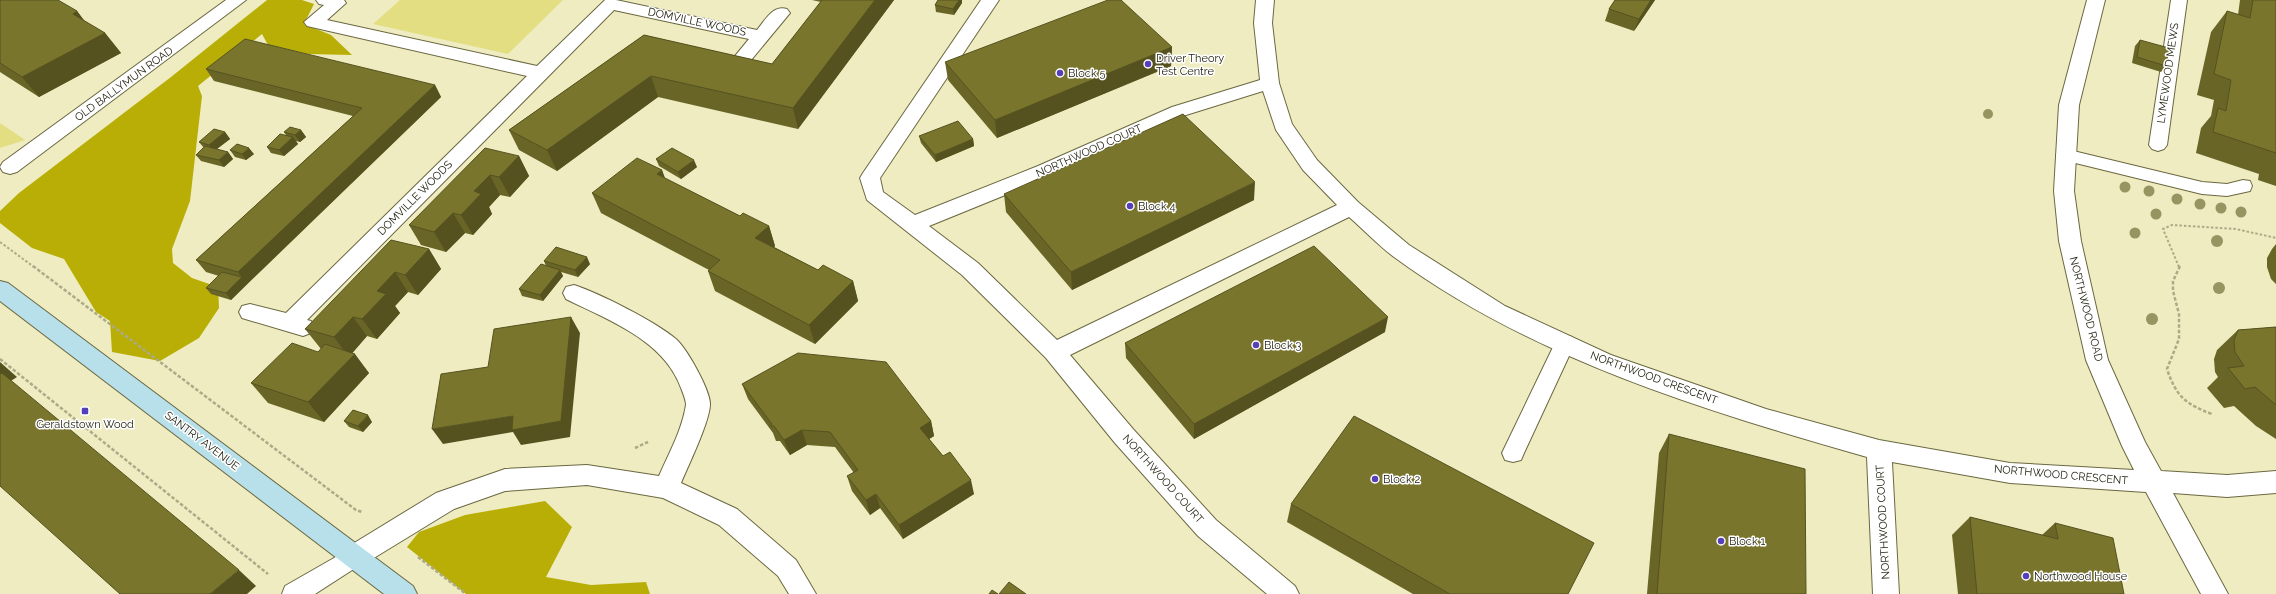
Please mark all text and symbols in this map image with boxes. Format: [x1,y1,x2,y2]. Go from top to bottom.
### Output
street label: DOMVILLE WOODS [647,5,748,39]
street label: LYMEWOOD MEWS [2155,22,2182,124]
street label: OLD BALLYMUN ROAD [72,44,176,124]
place label: Driver Theory Test Centre [1156,52,1224,78]
marker: Driver Theory Test Centre [1143,59,1153,69]
place label: Block 5 [1068,67,1106,80]
marker: Block 5 [1055,68,1065,78]
street label: NORTHWOOD COURT [1034,122,1144,180]
street label: DOMVILLE WOODS [375,158,455,238]
place label: Block 4 [1138,200,1176,213]
marker: Block 4 [1125,201,1135,211]
street label: NORTHWOOD ROAD [2067,255,2105,363]
place label: Block 3 [1264,339,1302,352]
marker: Block 3 [1251,340,1261,350]
street label: NORTHWOOD CRESCENT [1589,349,1720,407]
marker: Geraldstown Wood [80,406,90,416]
street label: SANTRY AVENUE [162,409,242,473]
place label: Geraldstown Wood [36,418,134,431]
street label: NORTHWOOD COURT [1120,432,1206,526]
street label: NORTHWOOD CRESCENT [1993,463,2129,487]
street label: NORTHWOOD COURT [1873,464,1892,580]
place label: Block 2 [1383,473,1421,486]
marker: Block 2 [1370,474,1380,484]
place label: Block 1 [1729,535,1766,548]
marker: Block 1 [1716,536,1726,546]
place label: Northwood House [2034,570,2128,583]
marker: Northwood House [2021,571,2031,581]

